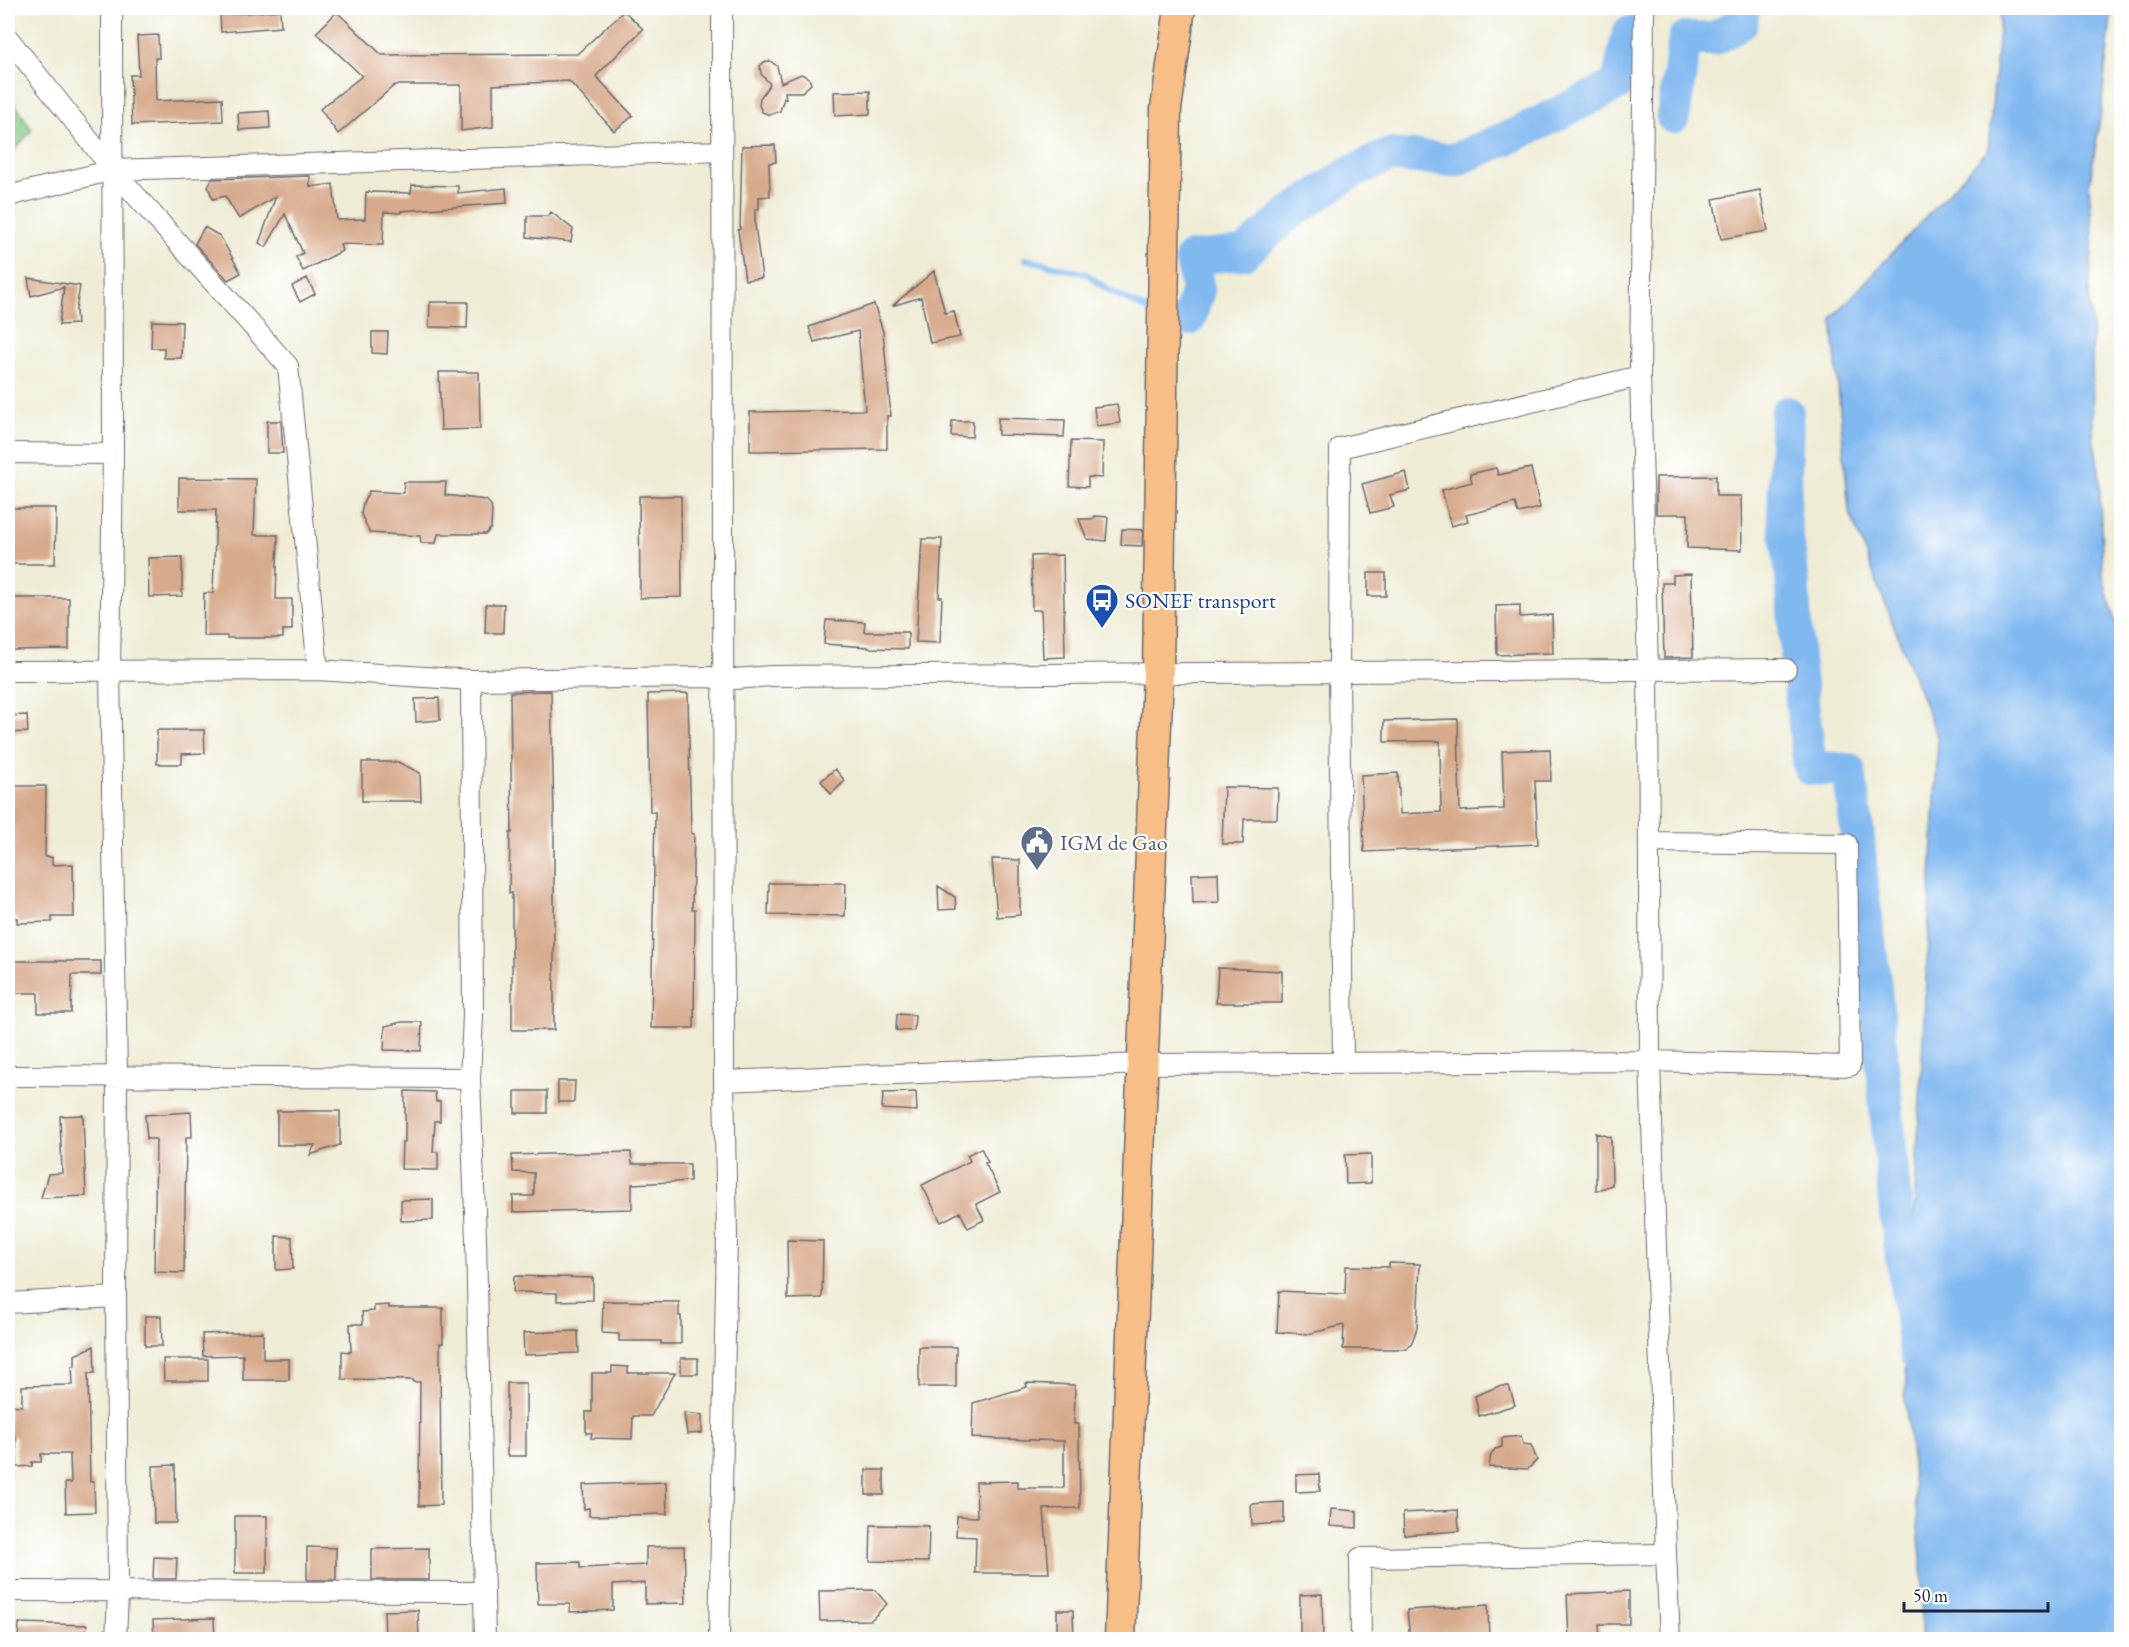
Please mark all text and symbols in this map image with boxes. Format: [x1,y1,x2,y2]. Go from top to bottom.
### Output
bus stop icon: SONEF transport [1084,582,1120,629]
place label: SONEF transport [1125,586,1276,615]
public building icon: IGM de Gao [1019,824,1055,871]
place label: IGM de Gao [1060,828,1168,857]
scale bar [1904,1575,2048,1613]
text: 50 m [1913,1584,1948,1607]

